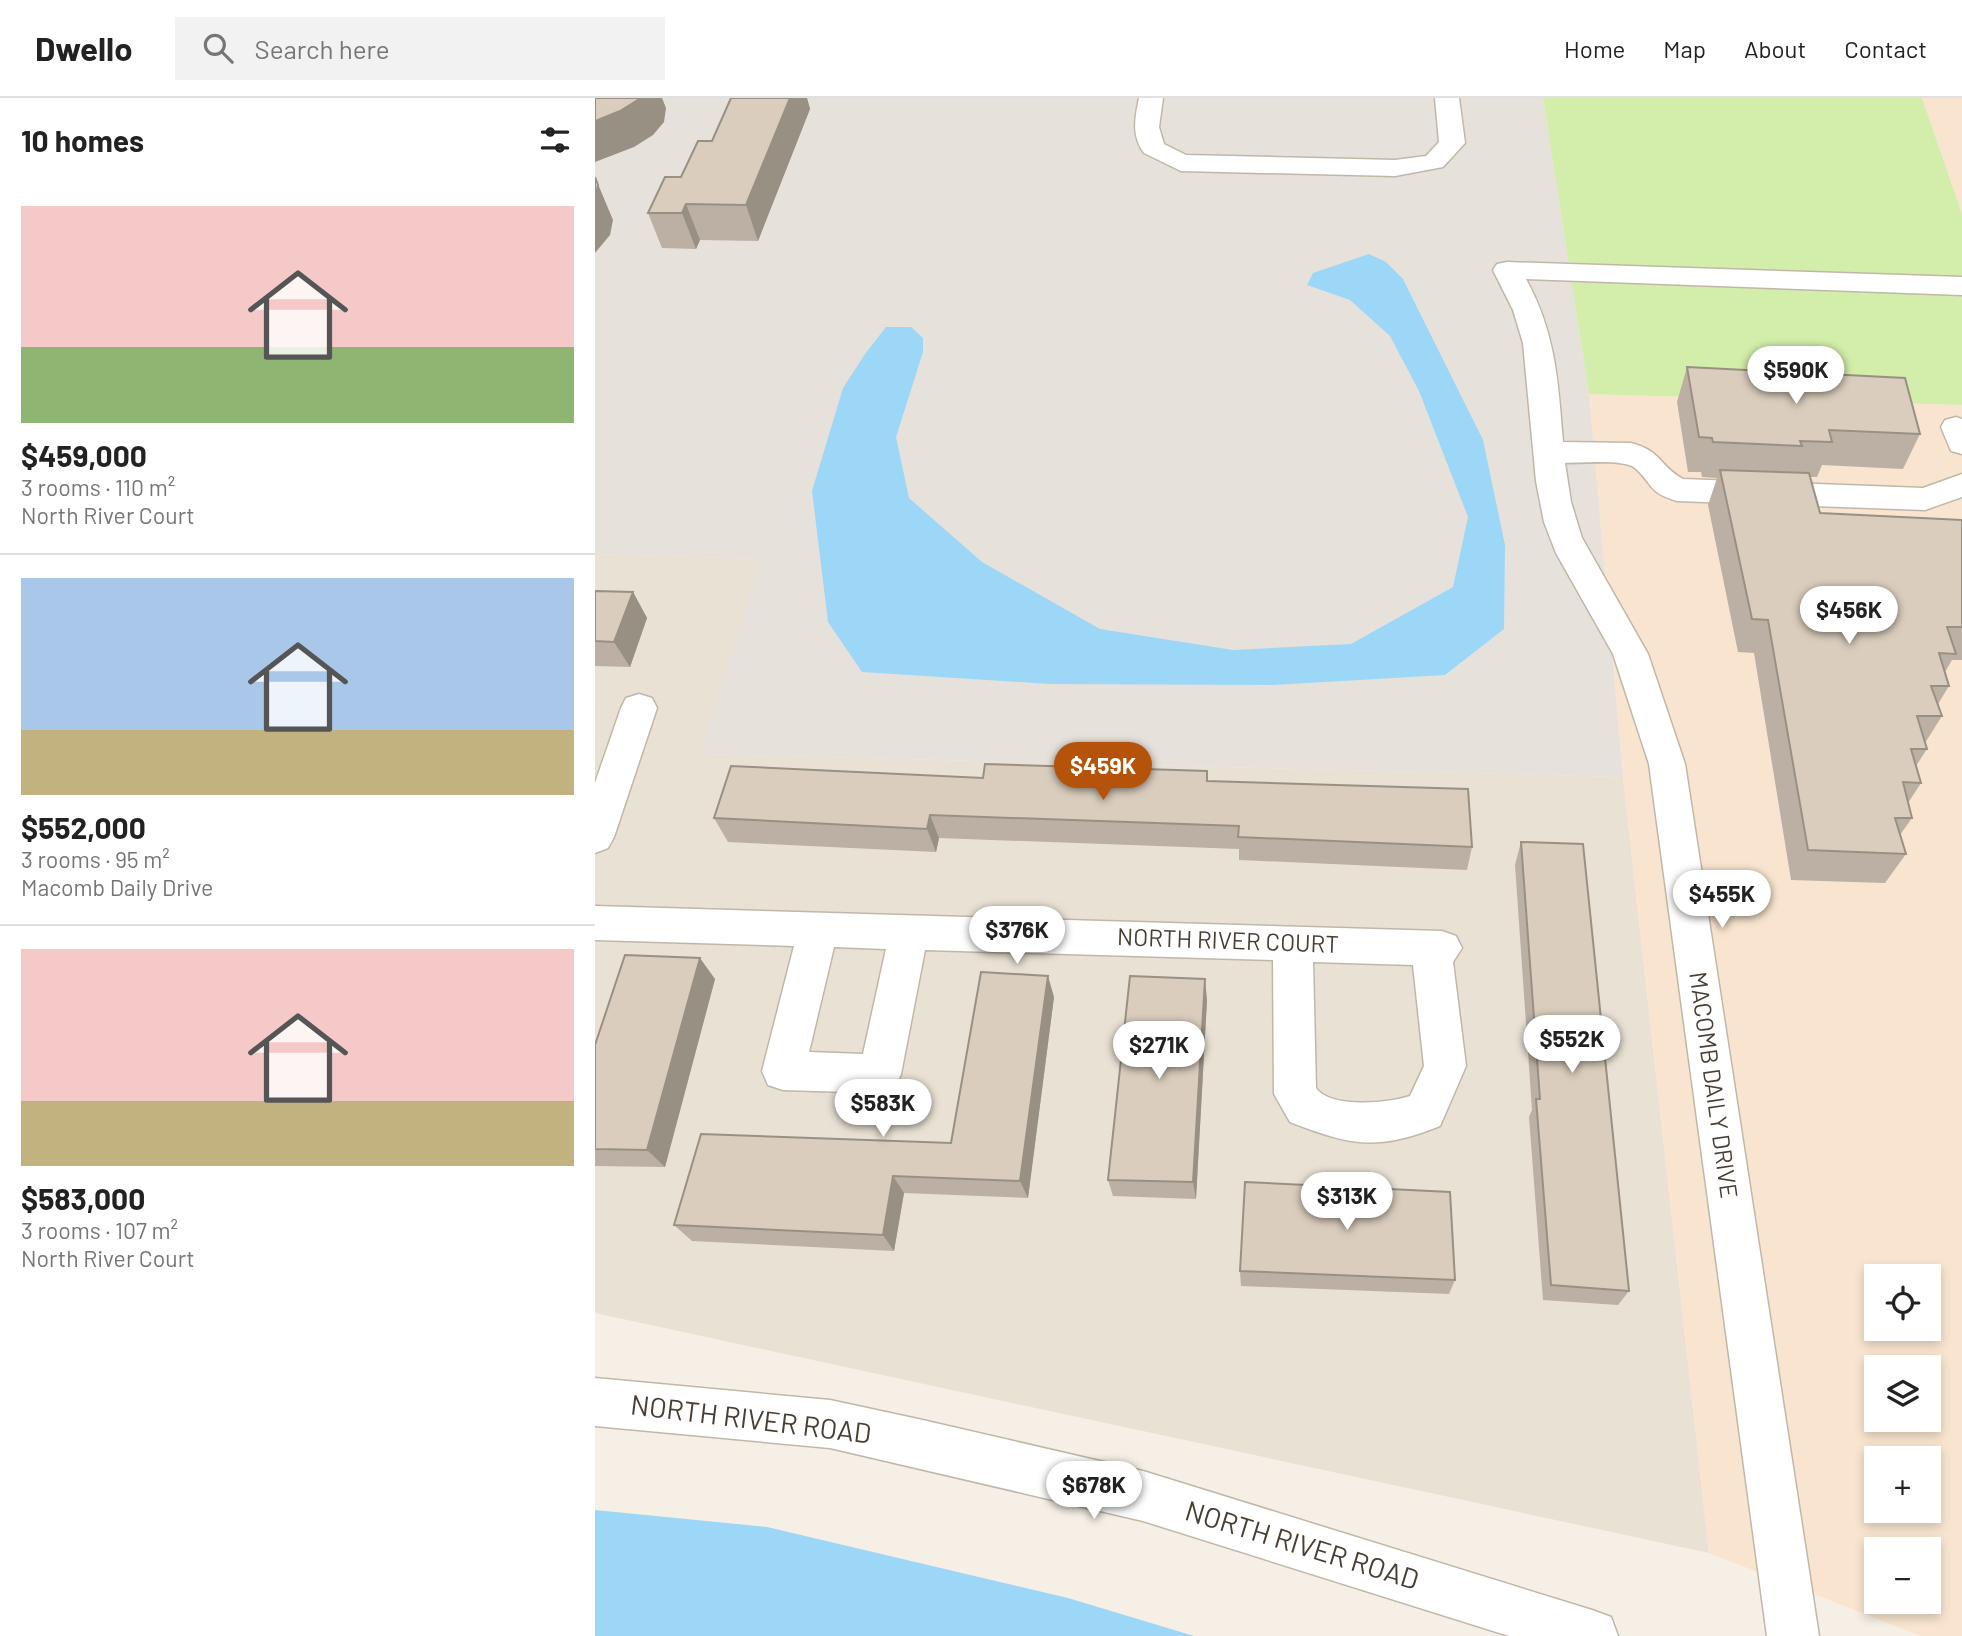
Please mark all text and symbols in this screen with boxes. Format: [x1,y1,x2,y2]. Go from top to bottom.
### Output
search box [175,17,665,80]
text: Dwello [35,28,133,68]
icon: search [199,29,237,67]
text: Search here [255,33,390,64]
text: Home [1564,34,1625,63]
text: Map [1663,34,1706,63]
text: About [1744,34,1806,63]
text: Contact [1844,34,1927,63]
icon: filters [536,121,574,159]
text: 10 homes [21,122,144,158]
icon: home [235,252,361,378]
pin: $590K [1747,346,1845,406]
text: $590K [1763,355,1829,383]
text: $459,000 [21,437,147,473]
text: 3 rooms · 110 m² [21,473,175,501]
text: North River Court [21,501,195,529]
pin: $456K [1800,587,1898,646]
text: $456K [1816,595,1882,623]
icon: home [235,624,361,750]
pin: $459K [1054,742,1152,802]
text: $459K [1070,751,1136,779]
text: $552,000 [21,809,146,845]
text: 3 rooms · 95 m² [21,845,170,873]
pin: $455K [1673,870,1771,930]
text: Macomb Daily Drive [21,873,213,901]
text: $455K [1689,879,1755,907]
pin: $376K [968,906,1066,966]
text: $376K [985,915,1049,943]
street label: NORTH RIVER COURT [1117,921,1340,958]
street label: MACOMB DAILY DRIVE [1684,970,1745,1200]
icon: home [235,995,361,1121]
pin: $552K [1523,1016,1621,1075]
pin: $271K [1110,1021,1208,1081]
text: $552K [1539,1024,1605,1052]
text: $271K [1129,1030,1189,1058]
pin: $583K [834,1080,932,1139]
text: $583K [851,1088,915,1116]
pin: $313K [1298,1172,1396,1232]
text: $583,000 [21,1180,145,1216]
text: $313K [1317,1181,1377,1209]
text: 3 rooms · 107 m² [21,1216,178,1244]
text: North River Court [21,1244,195,1272]
map controls [1864,1264,1941,1614]
button: locate [1864,1264,1941,1341]
button: layers [1864,1355,1941,1432]
street label: NORTH RIVER ROAD [629,1386,873,1450]
button: + [1864,1446,1941,1523]
pin: $678K [1045,1462,1143,1521]
text: $678K [1062,1470,1126,1498]
street label: NORTH RIVER ROAD [1181,1492,1423,1596]
button: − [1864,1537,1941,1614]

